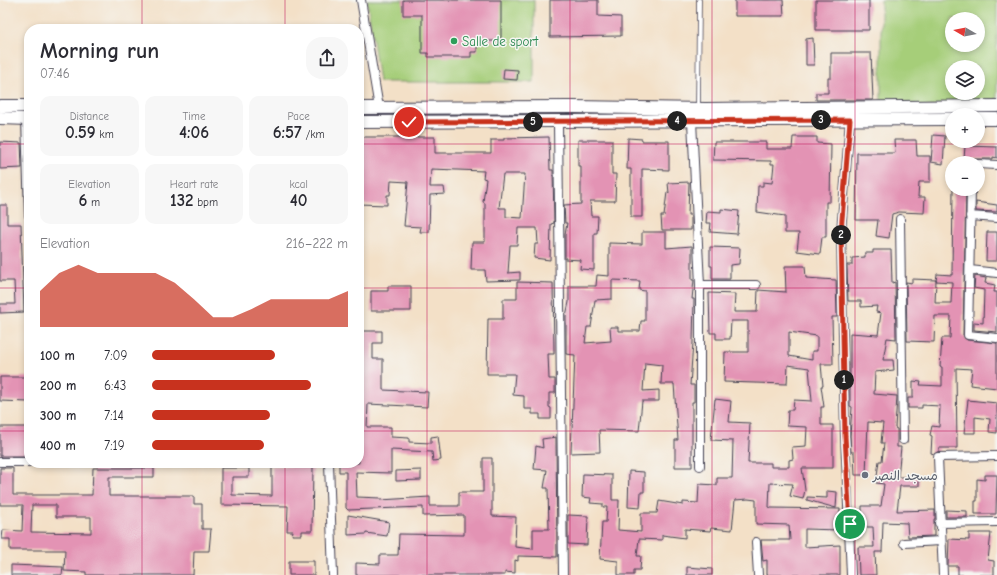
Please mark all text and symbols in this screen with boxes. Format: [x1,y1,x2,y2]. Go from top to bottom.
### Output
north arrow [945,12,985,52]
map controls [945,12,985,196]
place label: Salle de sport [462,34,540,49]
marker: Salle de sport [449,36,459,46]
button: share [306,37,348,79]
text: Morning run [40,38,159,64]
button: layers [945,60,985,100]
text: 07:46 [40,66,70,81]
pin [392,105,426,139]
button: + [945,108,985,148]
text: Distance [70,110,109,123]
text: Time [183,110,205,123]
text: Pace [288,110,310,123]
pin: 3 [811,110,831,130]
icon: check [398,111,420,133]
pin: 4 [667,111,687,131]
pin: 5 [523,112,543,132]
text: 3 [818,113,824,126]
text: 4 [674,114,680,127]
text: 5 [530,115,536,128]
text: 0.59 [65,123,96,142]
text: 4:06 [179,123,209,142]
text: 6:57 [273,123,302,142]
text: km [96,128,114,141]
text: /km [302,128,325,141]
button: − [945,156,985,196]
text: Elevation [68,178,110,191]
text: Heart rate [170,178,218,191]
text: kcal [289,178,308,191]
text: 6 [78,191,87,210]
text: 132 [170,191,194,210]
text: 40 [290,191,308,210]
text: m [87,196,100,209]
text: bpm [194,196,218,209]
pin: 2 [831,225,851,245]
text: 2 [838,228,844,241]
text: Elevation [40,236,90,251]
text: 216–222 m [286,236,348,251]
text: 100 m [40,348,75,363]
text: 7:09 [104,348,127,363]
pin: 1 [834,370,854,390]
text: 1 [842,373,846,386]
text: 200 m [40,378,76,393]
text: 6:43 [104,378,126,393]
text: 300 m [40,408,76,423]
text: 7:14 [104,408,124,423]
text: 400 m [40,438,76,453]
text: 7:19 [104,438,125,453]
place label: مسجد النصر [872,468,938,484]
marker: مسجد النصر [860,470,870,480]
pin [833,507,867,541]
icon: arrive [839,513,861,535]

